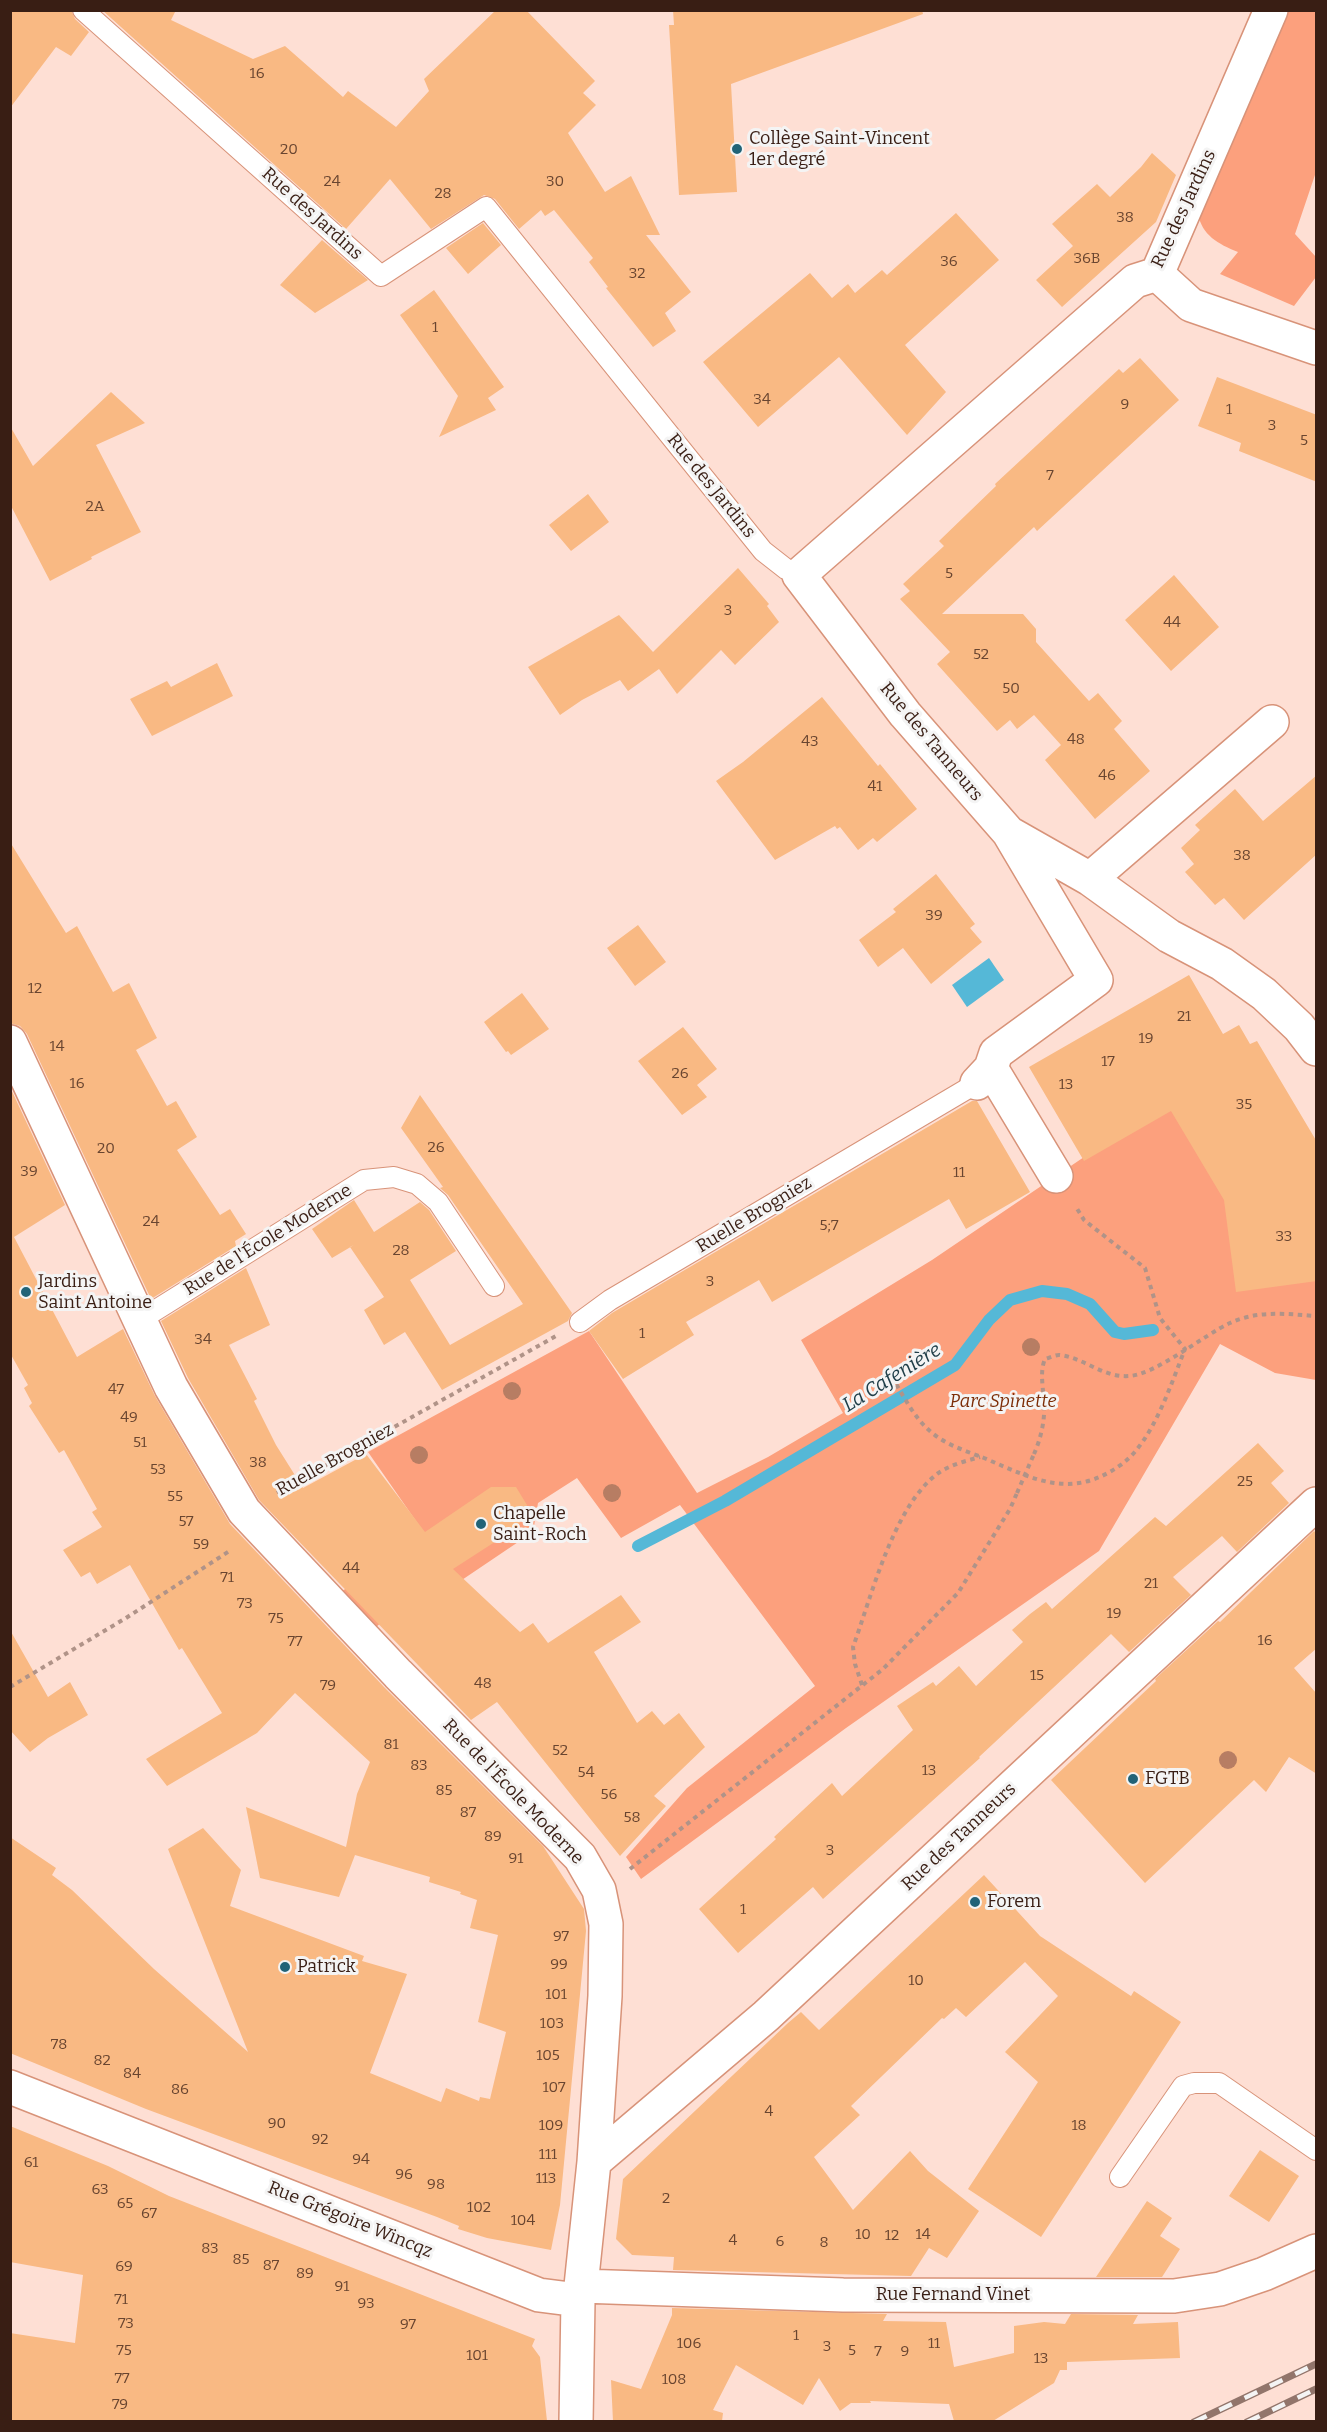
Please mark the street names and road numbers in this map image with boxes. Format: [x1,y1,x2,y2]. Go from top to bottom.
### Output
street label: Rue des Jardins [1147,146,1221,272]
street label: Rue des Jardins [257,163,367,265]
street label: Rue des Jardins [662,430,760,542]
street label: Rue des Tanneurs [875,678,987,806]
street label: Ruelle Brogniez [692,1172,816,1258]
street label: Rue de l'École Moderne [180,1180,356,1300]
street label: Ruelle Brogniez [273,1419,397,1501]
street label: Rue de l'École Moderne [438,1715,588,1869]
street label: Rue des Tanneurs [897,1779,1021,1895]
street label: Rue Grégoire Wincqz [265,2177,435,2263]
street label: Rue Fernand Vinet [876,2284,1030,2306]

